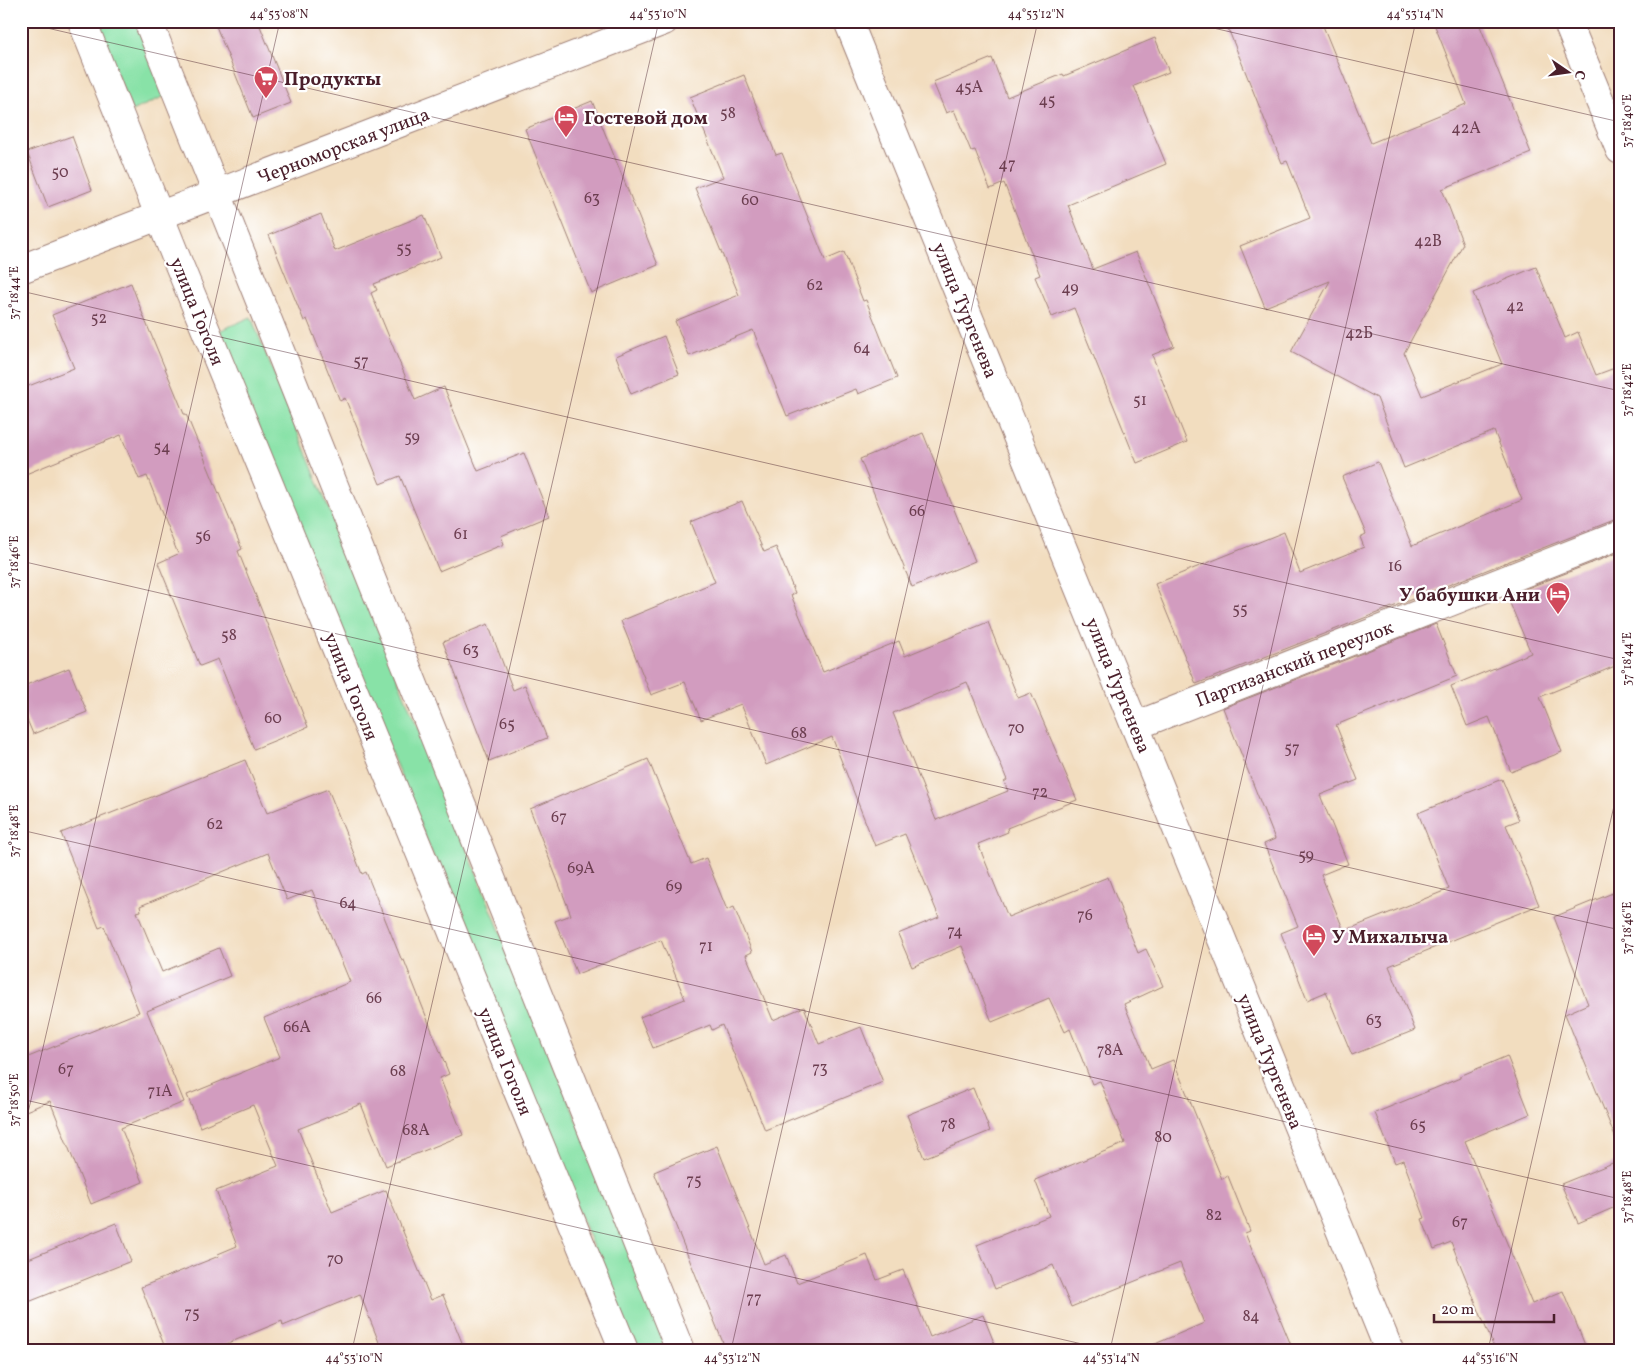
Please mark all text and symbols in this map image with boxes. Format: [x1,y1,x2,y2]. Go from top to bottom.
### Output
text: 44°53'08"N [250,7,309,23]
text: 44°53'10"N [629,7,687,23]
text: 44°53'12"N [1008,7,1064,23]
text: 44°53'14"N [1386,7,1444,23]
north arrow [1544,48,1594,98]
supermarket icon: Продукты [253,65,279,99]
place label: Продукты [284,67,381,93]
text: С [1569,68,1589,81]
house number: 45А [955,77,983,99]
house number: 45 [1039,90,1055,112]
text: 37°18'40"E [1620,94,1636,148]
street label: Черноморская улица [254,102,434,192]
house number: 58 [720,103,736,125]
hotel icon: Гостевой дом [553,104,579,138]
place label: Гостевой дом [584,106,708,132]
house number: 42А [1451,118,1481,140]
house number: 47 [998,154,1016,176]
house number: 50 [52,162,69,184]
house number: 63 [584,188,600,210]
house number: 60 [741,190,759,212]
house number: 42В [1414,231,1442,253]
house number: 55 [396,238,412,260]
street label: улица Тургенева [925,239,1003,382]
street label: улица Гоголя [163,254,230,370]
text: 37°18'44"E [7,266,23,320]
house number: 62 [807,275,823,297]
house number: 49 [1061,278,1079,300]
house number: 42 [1506,296,1524,318]
house number: 52 [91,308,107,330]
house number: 42Б [1345,323,1373,345]
house number: 64 [853,338,871,360]
house number: 57 [353,351,369,373]
text: 37°18'42"E [1620,363,1636,417]
house number: 51 [1133,390,1147,412]
house number: 59 [404,427,420,449]
house number: 54 [153,437,171,459]
house number: 66 [909,501,925,523]
house number: 61 [454,524,468,546]
house number: 56 [195,526,211,548]
text: 37°18'46"E [7,535,23,589]
house number: 16 [1388,556,1402,578]
hotel icon: У бабушки Ани [1545,581,1571,615]
place label: У бабушки Ани [1399,583,1540,609]
house number: 55 [1232,599,1248,621]
street label: улица Тургенева [1078,614,1156,757]
street label: Партизанский переулок [1192,615,1397,715]
house number: 58 [221,625,237,647]
street label: улица Гоголя [317,629,384,745]
text: 37°18'44"E [1620,632,1636,686]
house number: 63 [463,640,479,662]
house number: 60 [264,708,282,730]
house number: 65 [499,714,515,736]
house number: 70 [1008,718,1024,740]
house number: 68 [791,723,807,745]
house number: 57 [1284,738,1300,760]
house number: 72 [1032,782,1048,804]
text: 37°18'48"E [7,805,23,857]
house number: 67 [551,807,567,829]
house number: 62 [207,814,223,836]
house number: 59 [1298,845,1314,867]
house number: 69А [567,858,595,880]
house number: 69 [666,876,682,898]
house number: 64 [339,893,357,915]
text: 37°18'46"E [1620,901,1636,955]
house number: 76 [1077,905,1093,927]
house number: 74 [947,921,963,943]
hotel icon: У Михалыча [1301,923,1327,957]
place label: У Михалыча [1332,925,1448,951]
house number: 71 [699,936,713,958]
house number: 66 [366,988,382,1010]
street label: улица Тургенева [1230,990,1308,1133]
street label: улица Гоголя [471,1004,538,1120]
house number: 63 [1366,1010,1382,1032]
house number: 66А [283,1017,311,1039]
house number: 78А [1097,1040,1123,1062]
house number: 73 [812,1058,828,1080]
house number: 67 [58,1059,74,1081]
house number: 68 [390,1061,406,1083]
text: 37°18'50"E [7,1073,23,1127]
house number: 71А [147,1081,173,1103]
house number: 78 [940,1114,956,1136]
house number: 65 [1410,1115,1426,1137]
house number: 68А [402,1120,430,1142]
house number: 80 [1154,1127,1172,1149]
house number: 75 [686,1170,702,1192]
text: 37°18'48"E [1620,1171,1636,1223]
house number: 82 [1206,1205,1222,1227]
house number: 67 [1452,1212,1468,1234]
house number: 70 [327,1249,343,1271]
house number: 77 [746,1288,762,1310]
scale bar [1434,1291,1554,1323]
text: 20 m [1441,1300,1474,1321]
house number: 75 [184,1303,200,1325]
house number: 84 [1242,1306,1260,1328]
text: 44°53'10"N [325,1351,383,1367]
text: 44°53'12"N [704,1351,760,1367]
text: 44°53'14"N [1082,1351,1140,1367]
text: 44°53'16"N [1462,1351,1518,1367]

